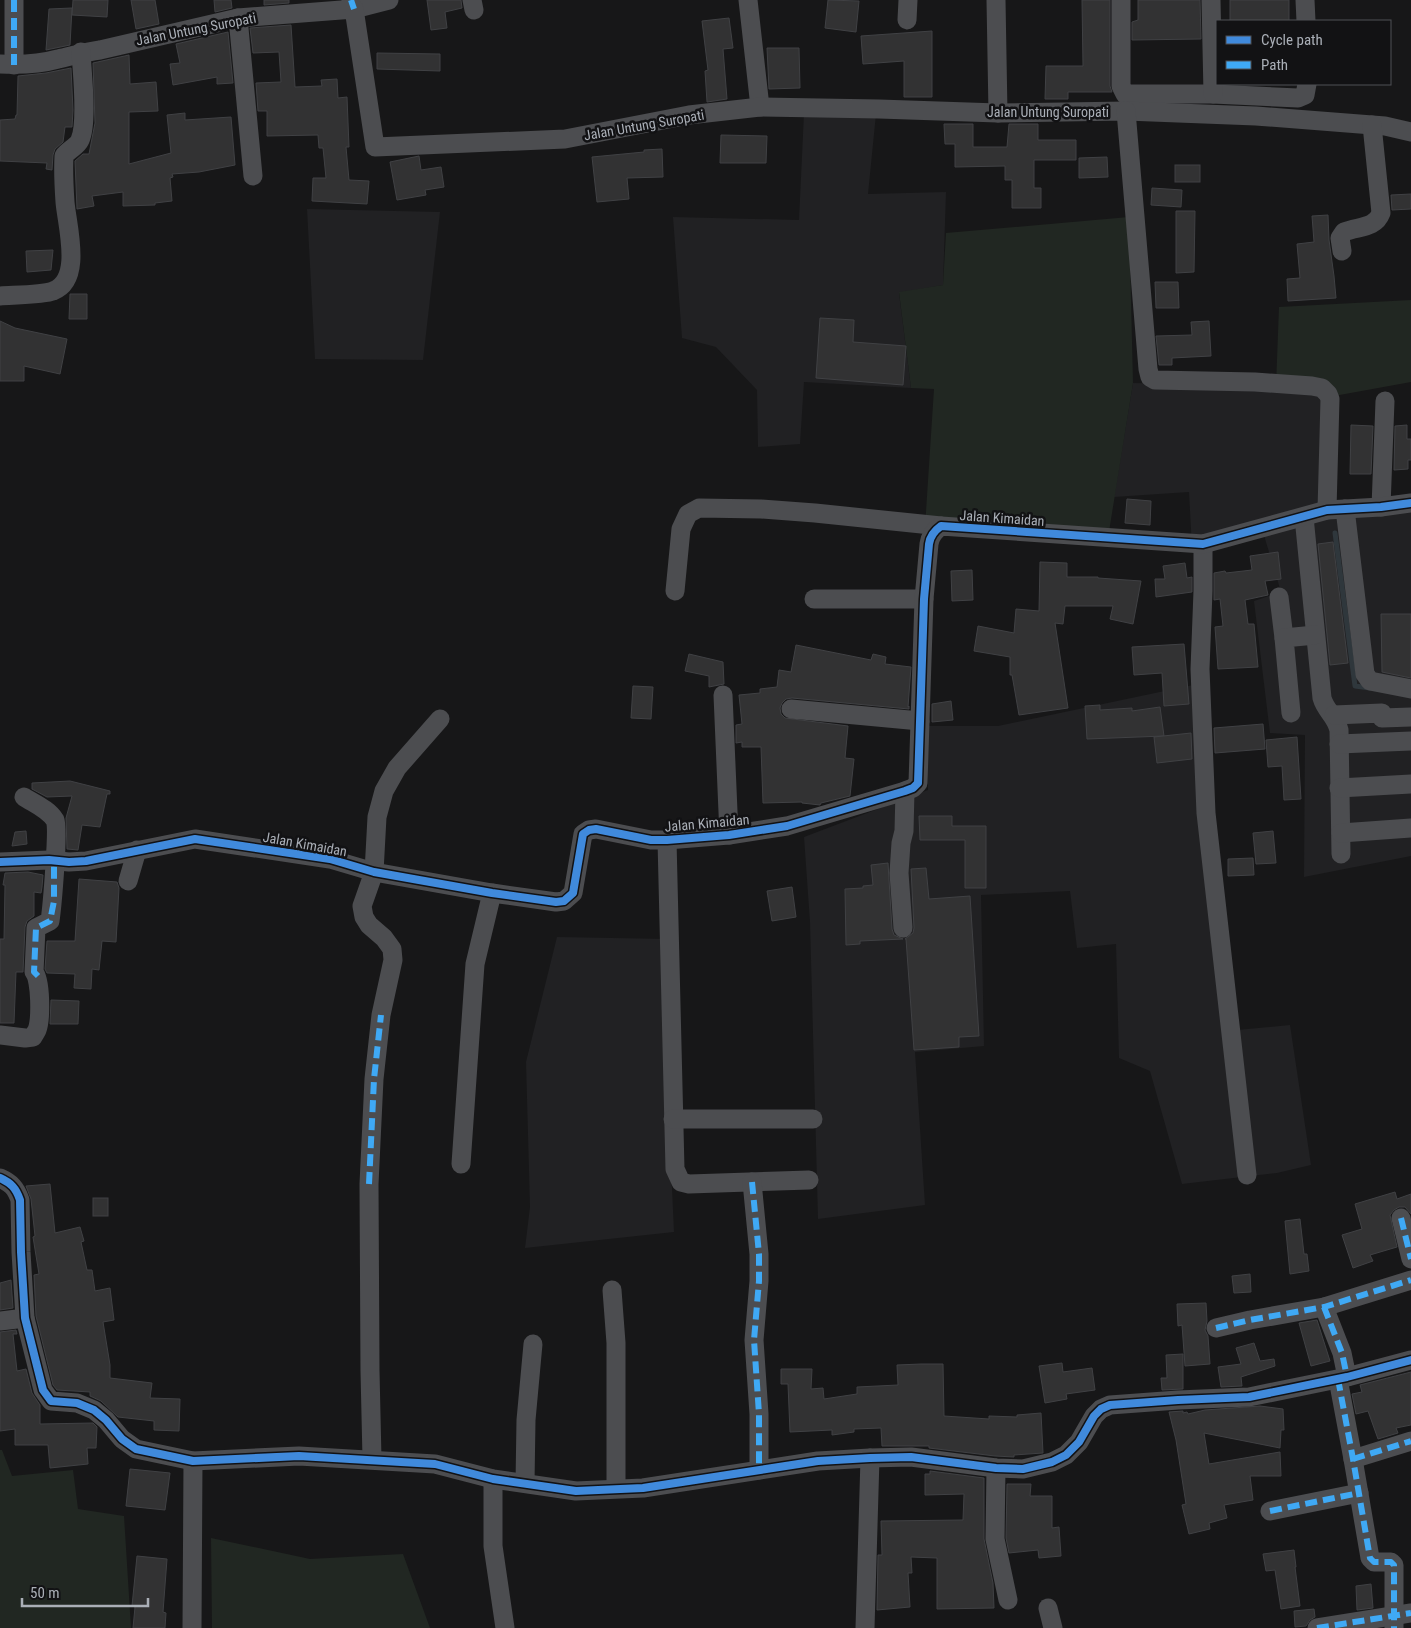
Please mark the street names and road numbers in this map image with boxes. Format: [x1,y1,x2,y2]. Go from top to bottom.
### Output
street label: Jalan Untung Suropati [135,10,257,48]
street label: Jalan Untung Suropati [987,104,1109,120]
street label: Jalan Untung Suropati [583,107,705,143]
street label: Jalan Kimaidan [959,507,1045,529]
street label: Jalan Kimaidan [664,811,750,835]
street label: Jalan Kimaidan [262,829,348,859]

